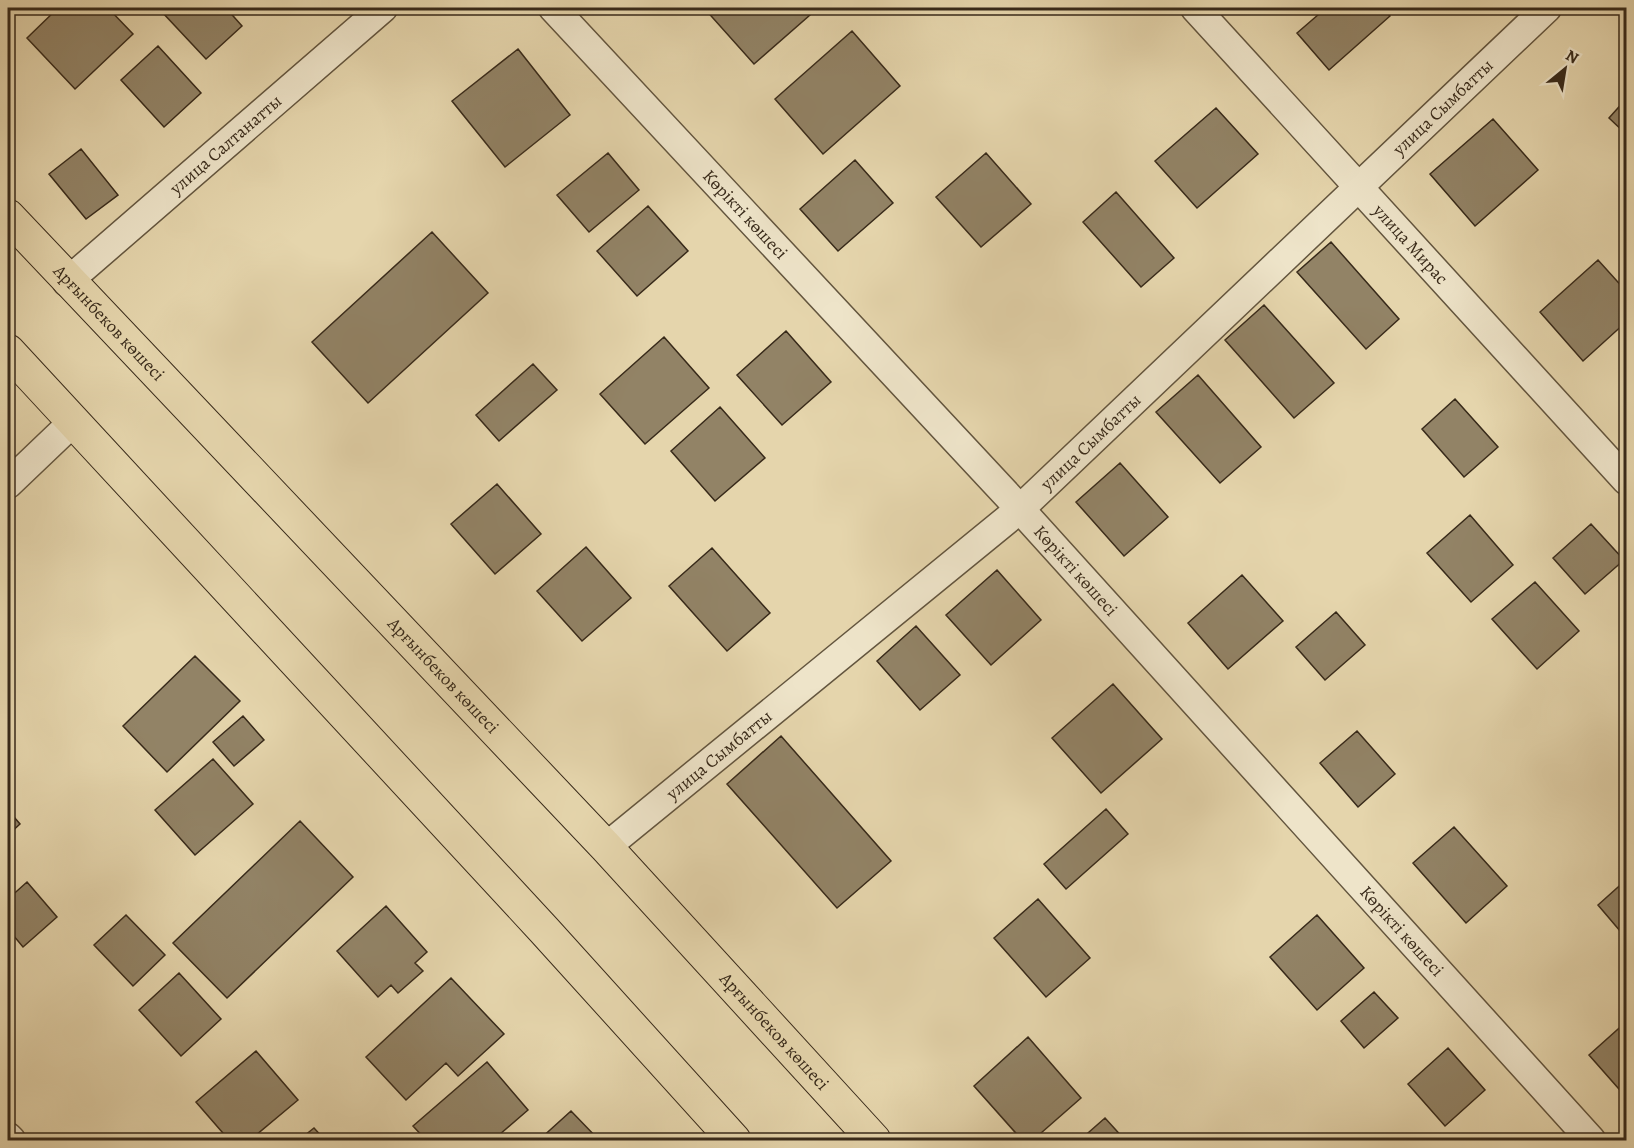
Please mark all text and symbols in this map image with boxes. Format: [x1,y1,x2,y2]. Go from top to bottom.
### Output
north arrow [1535,39,1595,99]
text: N [1561,44,1583,69]
street label: улица Сымбатты [1387,53,1498,161]
street label: улица Салтанатты [164,89,287,200]
street label: Көрікті көшесі [697,164,793,264]
street label: улица Мирас [1367,198,1454,290]
street label: Арғынбеков көшесі [48,259,170,386]
street label: улица Сымбатты [1034,388,1146,496]
street label: Көрікті көшесі [1028,520,1123,621]
street label: Арғынбеков көшесі [382,611,504,739]
street label: улица Сымбатты [660,704,777,806]
street label: Көрікті көшесі [1354,880,1449,982]
street label: Арғынбеков көшесі [714,966,835,1095]

